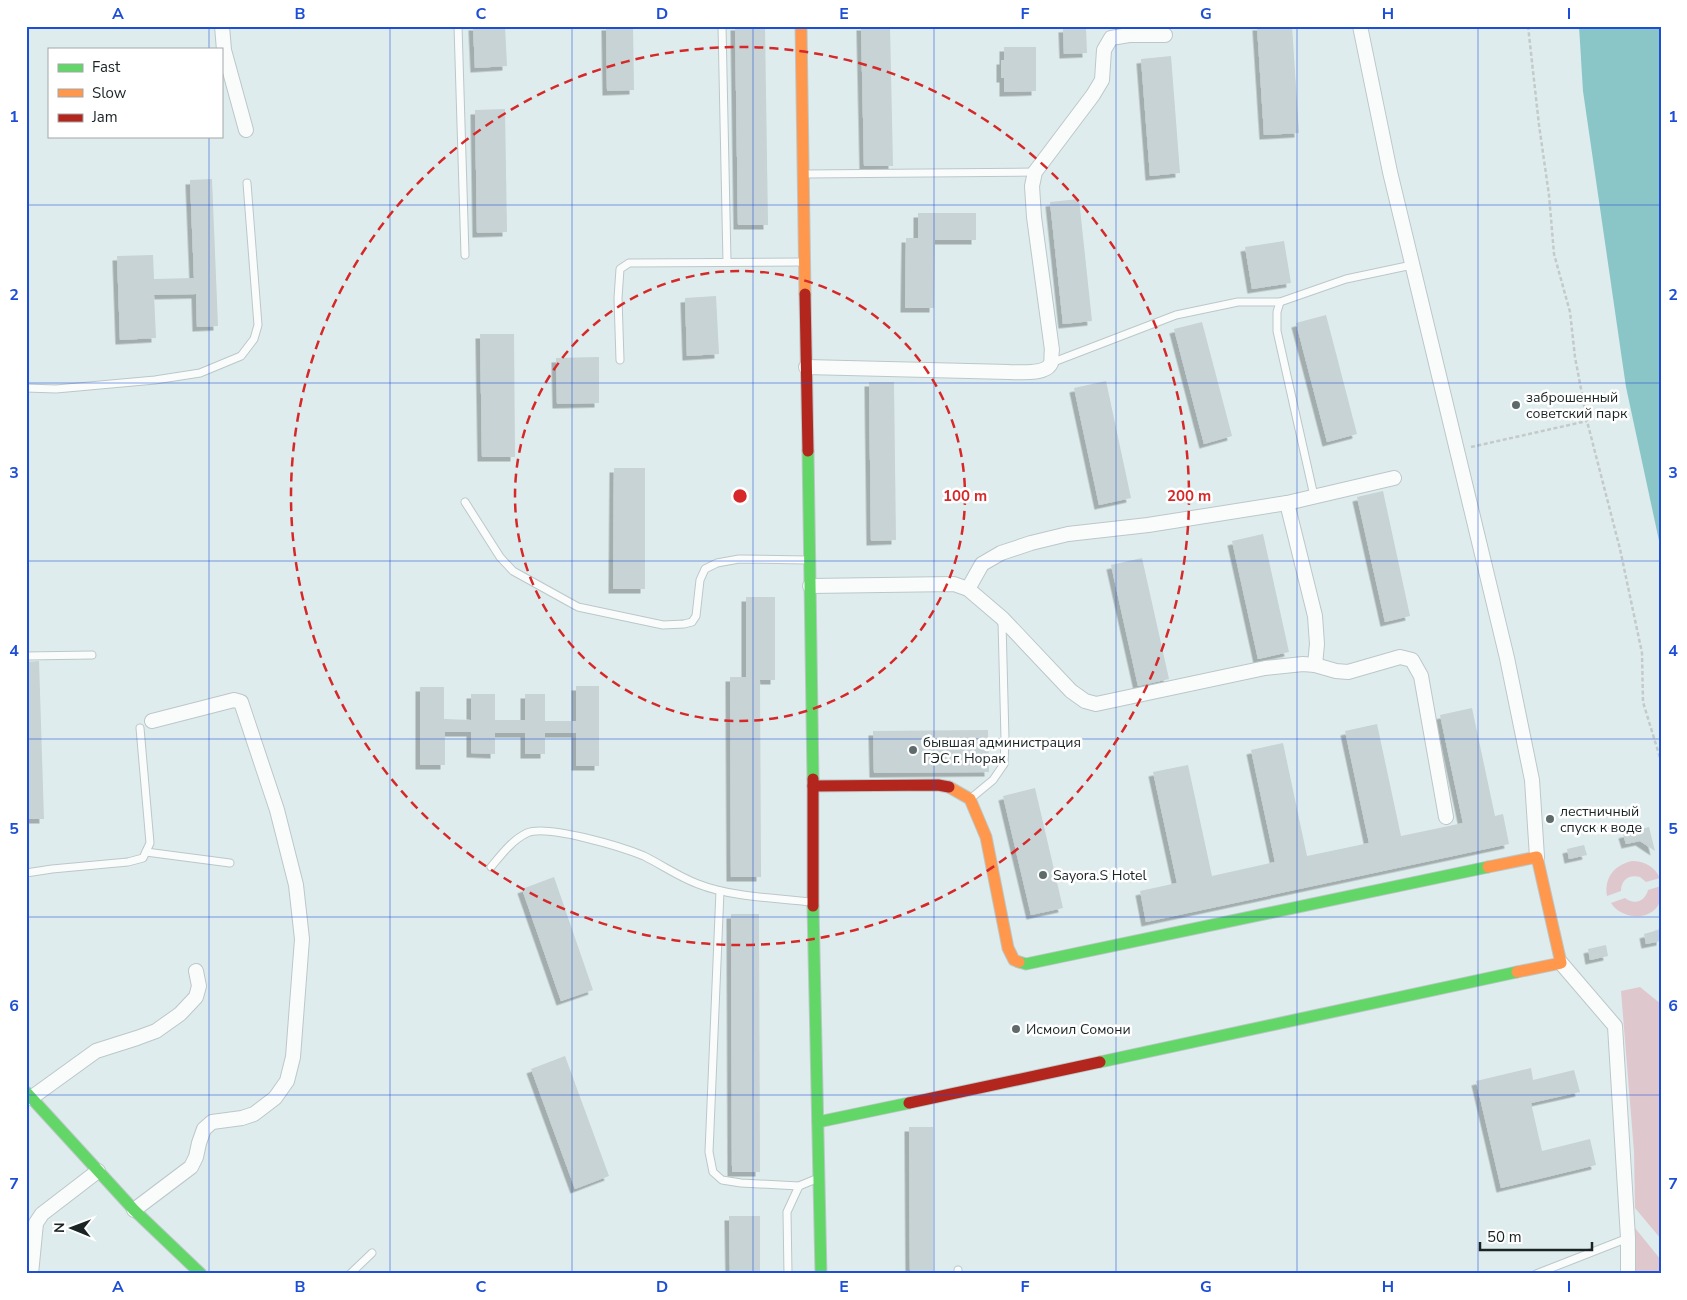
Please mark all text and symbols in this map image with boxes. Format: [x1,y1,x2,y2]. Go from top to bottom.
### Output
text: A [112,3,124,25]
text: B [294,3,306,25]
text: C [476,3,487,25]
text: D [656,3,668,25]
text: E [839,3,849,25]
text: F [1021,3,1030,25]
text: G [1200,3,1212,25]
text: H [1382,3,1394,25]
text: I [1567,3,1571,25]
legend [48,48,222,138]
text: Fast [92,57,121,77]
text: Slow [92,83,127,103]
text: 1 [9,106,19,128]
text: 1 [1668,106,1678,128]
text: Jam [91,107,118,127]
text: 2 [9,284,19,306]
text: 2 [1668,284,1678,306]
place label: заброшенный советский парк [1526,388,1628,423]
marker: заброшенный советский парк [1510,399,1522,411]
text: 3 [9,462,19,484]
text: 3 [1668,462,1678,484]
text: 100 m [943,486,987,506]
text: 200 m [1167,486,1211,506]
centre of rings [731,487,749,505]
text: 4 [9,640,19,662]
text: 4 [1668,640,1678,662]
place label: бывшая администрация ГЭС г. Норак [923,733,1081,768]
marker: бывшая администрация ГЭС г. Норак [907,744,919,756]
place label: лестничный спуск к воде [1560,802,1642,837]
marker: лестничный спуск к воде [1544,813,1556,825]
text: 5 [9,818,19,840]
text: 5 [1668,818,1678,840]
place label: Sayora.S Hotel [1053,866,1147,885]
marker: Sayora.S Hotel [1037,869,1049,881]
text: 6 [9,995,19,1017]
text: 6 [1668,995,1678,1017]
place label: Исмоил Сомони [1026,1020,1131,1039]
marker: Исмоил Сомони [1010,1023,1022,1035]
text: 7 [9,1173,19,1195]
text: 7 [1668,1173,1678,1195]
north arrow [48,1202,98,1252]
scale bar [1480,1220,1592,1252]
text: N [50,1222,69,1233]
text: 50 m [1487,1227,1522,1247]
text: A [112,1276,124,1298]
text: B [294,1276,306,1298]
text: C [476,1276,487,1298]
text: D [656,1276,668,1298]
text: E [839,1276,849,1298]
text: F [1021,1276,1030,1298]
text: G [1200,1276,1212,1298]
text: H [1382,1276,1394,1298]
text: I [1567,1276,1571,1298]

